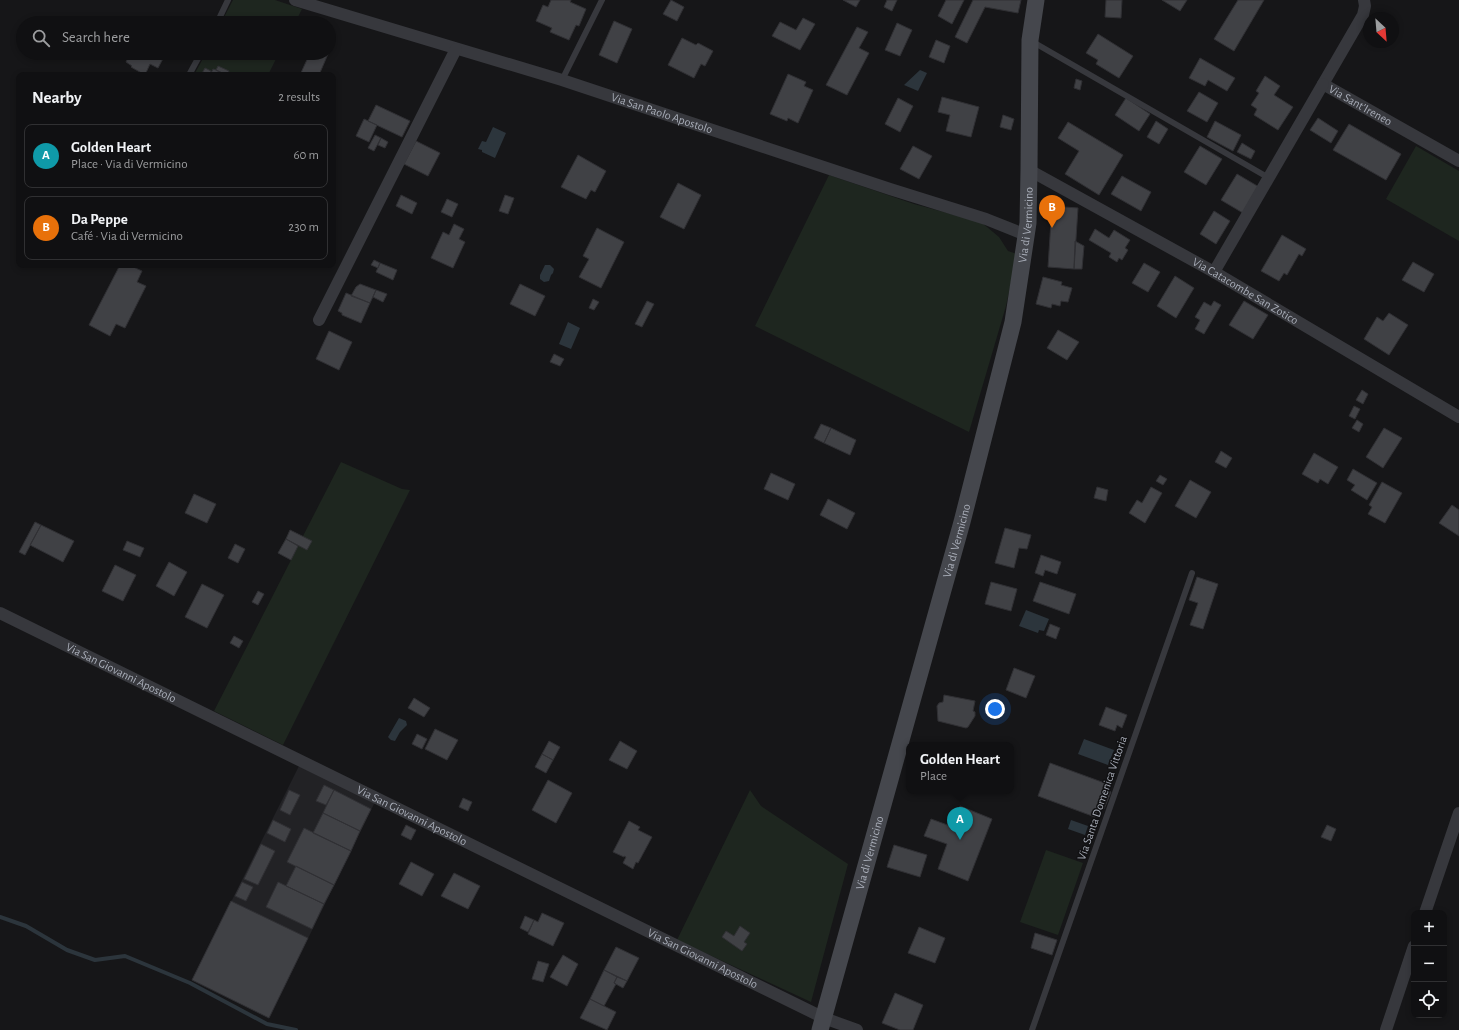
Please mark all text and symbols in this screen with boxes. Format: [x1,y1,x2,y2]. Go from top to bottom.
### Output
north arrow [1363,12,1399,48]
search box [16,16,336,60]
icon: search [30,27,52,49]
text: Search here [62,30,130,45]
street label: Via Sant'Ireneo [1327,83,1394,128]
text: Nearby [32,89,82,106]
text: 2 results [278,91,320,104]
street label: Via San Paolo Apostolo [610,91,714,136]
text: Golden Heart [71,140,151,155]
text: A [42,149,50,162]
text: 60 m [293,149,319,162]
text: Place · Via di Vermicino [71,158,188,171]
street label: Via di Vermicino [1016,187,1035,264]
pin: B [1039,195,1065,228]
text: Da Peppe [71,212,128,227]
text: B [42,221,50,234]
text: 230 m [288,221,319,234]
text: Café · Via di Vermicino [71,230,183,243]
street label: Via Catacombe San Zotico [1191,255,1301,327]
street label: Via di Vermicino [941,502,972,579]
street label: Via San Giovanni Apostolo [64,640,178,705]
your location [985,699,1005,719]
street label: Via Santa Domenica Vittoria [1075,734,1129,862]
popup [906,742,1014,794]
text: Golden Heart [920,752,1000,767]
text: Place [920,770,947,783]
street label: Via San Giovanni Apostolo [355,783,469,848]
pin: A [947,807,973,840]
street label: Via di Vermicino [854,814,886,891]
map controls [1411,910,1447,1018]
button: + [1411,910,1447,946]
street label: Via San Giovanni Apostolo [646,926,760,991]
button: − [1411,946,1447,982]
button: locate [1411,982,1447,1018]

